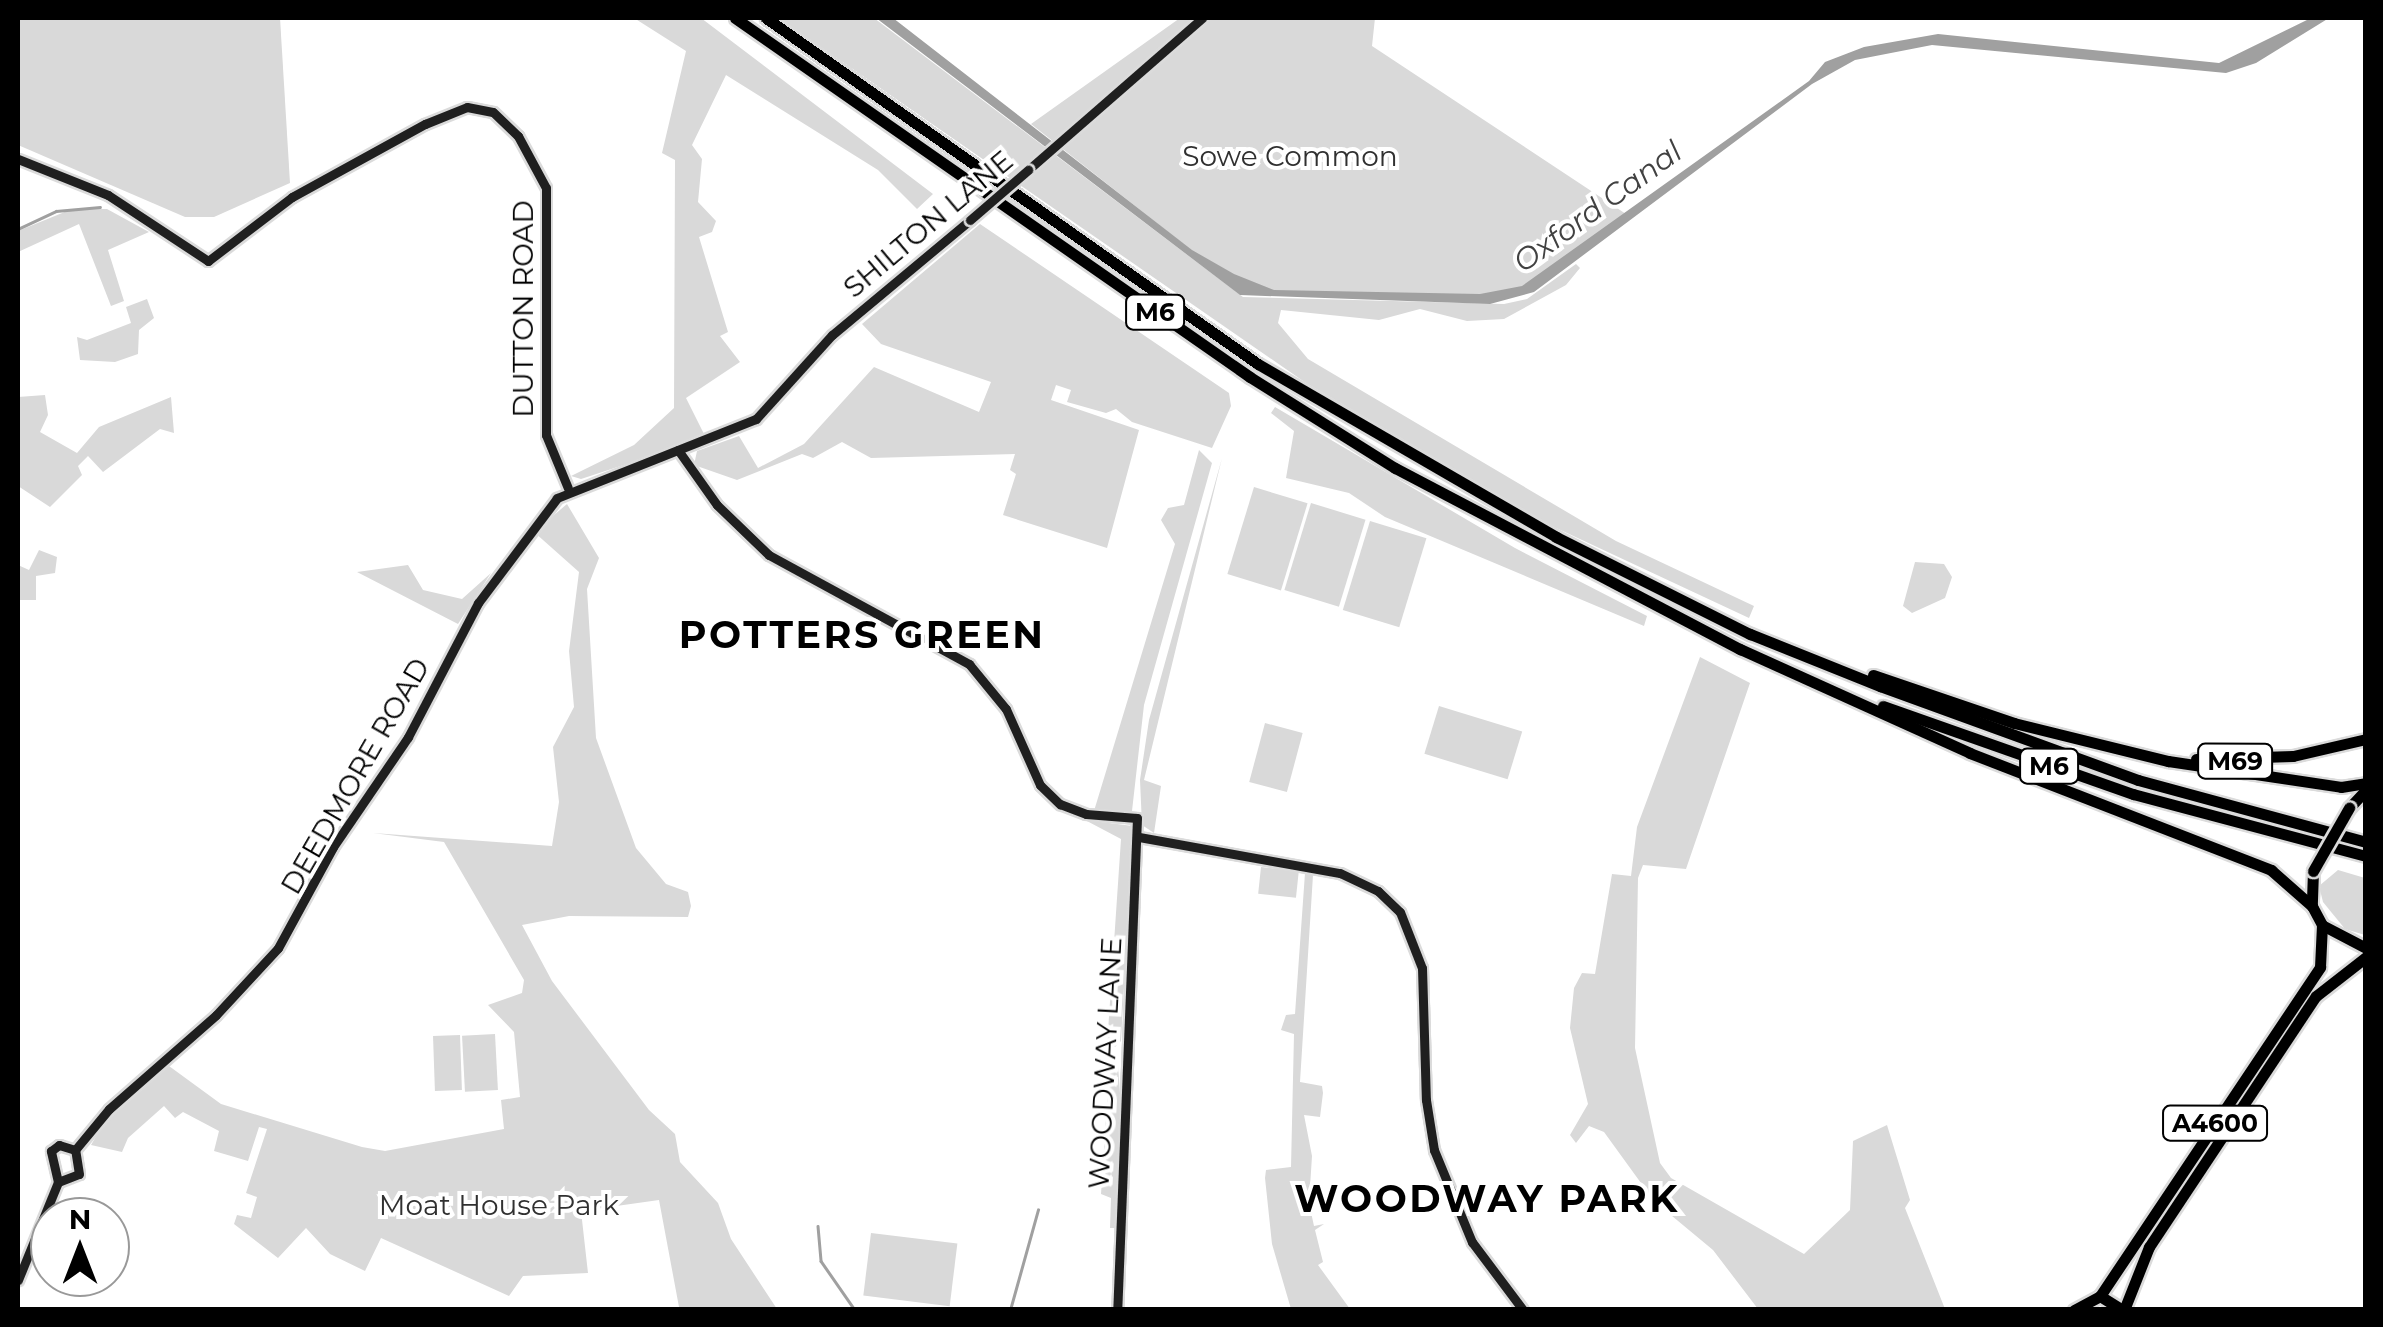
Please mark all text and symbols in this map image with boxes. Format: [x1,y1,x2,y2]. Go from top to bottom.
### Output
water label: Oxford Canal [1507,134,1689,280]
park label: Sowe Common [1182,139,1398,173]
street label: SHILTON LANE [837,144,1019,304]
street label: DUTTON ROAD [506,200,540,418]
road number: M6 [1125,292,1185,332]
district label: POTTERS GREEN [679,612,1045,658]
street label: DEEDMORE ROAD [274,652,436,900]
road number: M69 [2195,741,2275,781]
road number: M6 [2019,746,2079,786]
street label: WOODWAY LANE [1082,936,1128,1190]
road number: A4600 [2160,1103,2270,1143]
district label: WOODWAY PARK [1294,1176,1680,1222]
park label: Moat House Park [379,1188,619,1222]
north arrow [30,1197,130,1297]
text: N [69,1202,91,1236]

